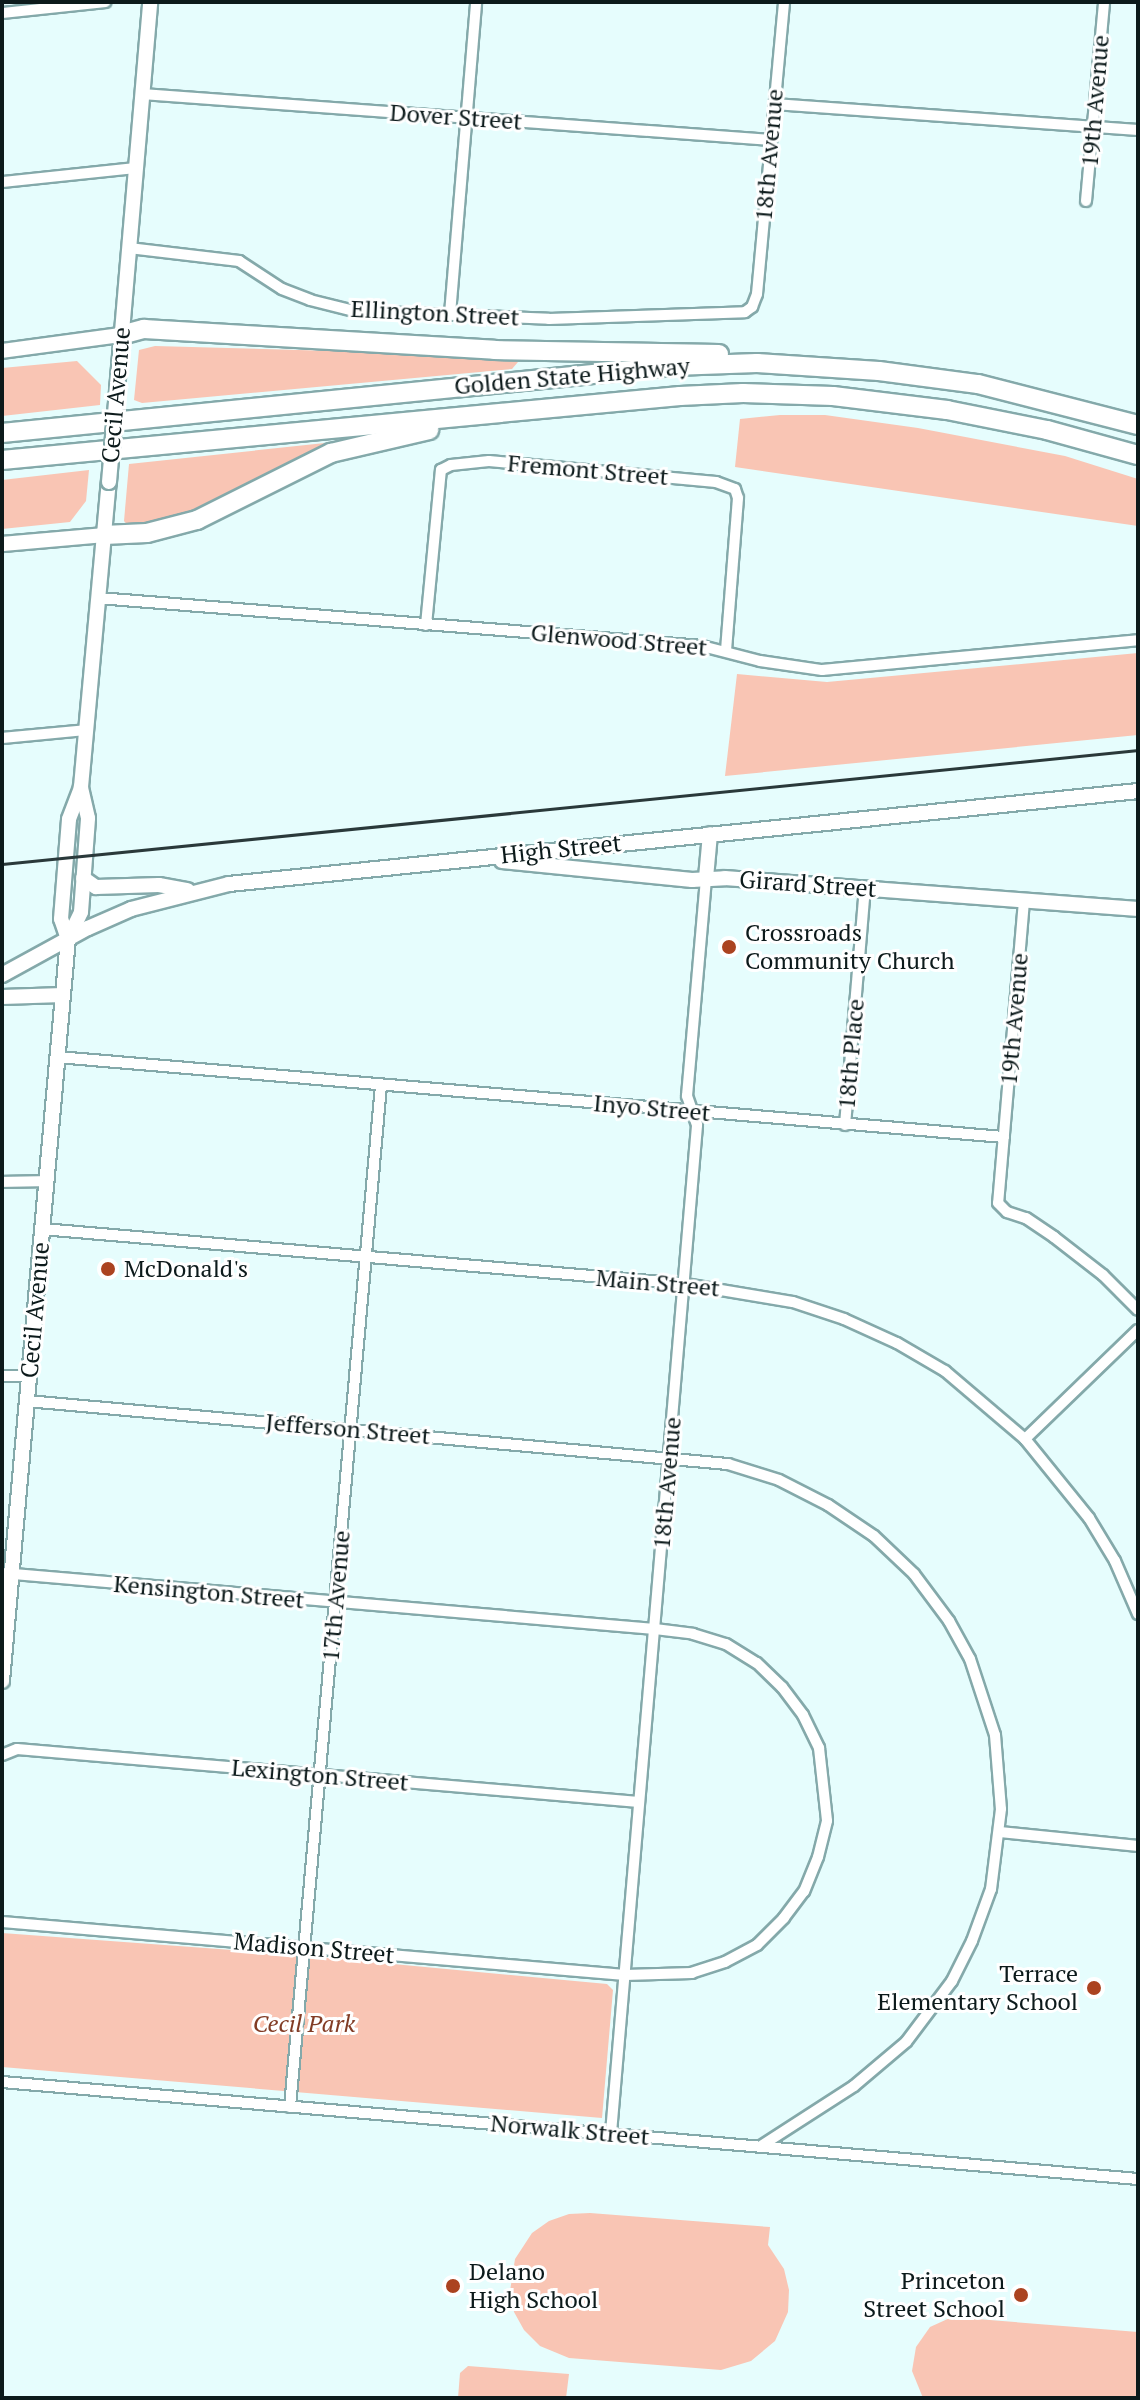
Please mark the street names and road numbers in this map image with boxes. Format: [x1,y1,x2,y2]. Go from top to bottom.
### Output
street label: 19th Avenue [1075,34,1115,168]
street label: 18th Avenue [749,88,789,222]
street label: Dover Street [389,98,523,136]
street label: Ellington Street [350,294,520,332]
street label: Cecil Avenue [96,326,136,464]
street label: Golden State Highway [453,351,691,401]
street label: Fremont Street [506,449,670,491]
street label: Glenwood Street [530,618,708,662]
street label: High Street [499,828,623,870]
street label: Girard Street [738,865,878,903]
street label: 19th Avenue [994,952,1034,1086]
street label: 18th Place [832,998,870,1110]
street label: Inyo Street [592,1089,712,1127]
street label: Cecil Avenue [15,1241,55,1379]
street label: Main Street [595,1263,721,1303]
street label: Jefferson Street [264,1407,432,1451]
street label: 18th Avenue [647,1416,687,1550]
street label: 17th Avenue [316,1529,356,1663]
street label: Kensington Street [112,1569,306,1615]
street label: Lexington Street [230,1753,410,1797]
street label: Madison Street [232,1927,396,1969]
street label: Norwalk Street [489,2109,651,2151]

